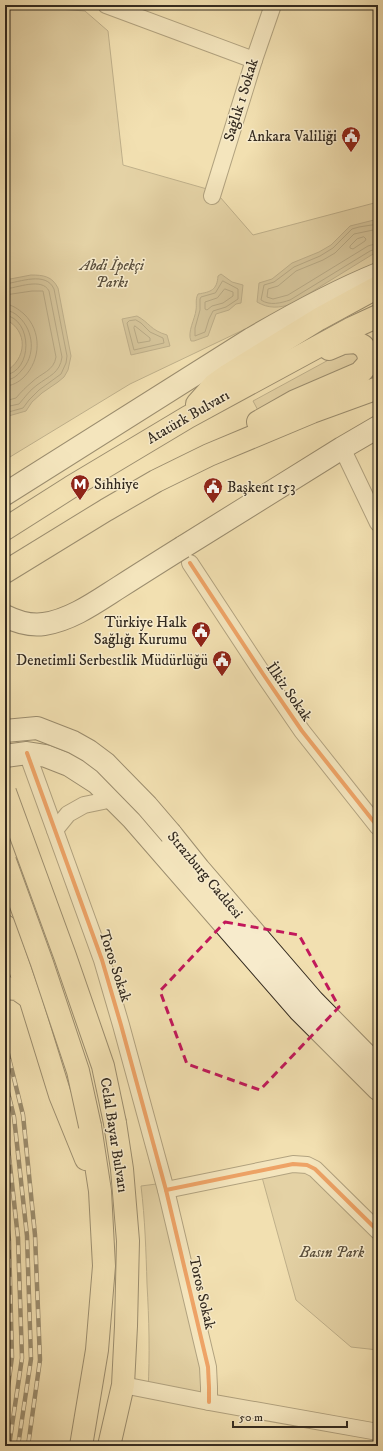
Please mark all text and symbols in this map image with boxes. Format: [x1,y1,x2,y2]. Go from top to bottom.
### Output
street label: Sağlık 1 Sokak [219,56,263,144]
public building icon: Ankara Valiliği [340,125,362,153]
place label: Ankara Valiliği [248,127,337,146]
park label: Abdi İpekçi Parkı [78,256,145,292]
street label: Atatürk Bulvarı [143,386,233,448]
metro station icon: Sıhhiye [69,473,91,501]
place label: Sıhhiye [94,475,139,494]
public building icon: Başkent 153 [202,476,224,504]
place label: Başkent 153 [227,478,296,497]
place label: Türkiye Halk Sağlığı Kurumu [94,613,188,649]
public building icon: Türkiye Halk Sağlığı Kurumu [190,620,212,648]
public building icon: Denetimli Serbestlik Müdürlüğü [211,649,233,677]
place label: Denetimli Serbestlik Müdürlüğü [16,651,208,670]
street label: İlkiz Sokak [262,659,317,726]
street label: Strazburg Caddesi [163,828,247,923]
street label: Toros Sokak [94,928,136,1005]
street label: Celal Bayar Bulvarı [96,1076,133,1194]
park label: Basın Park [299,1243,365,1262]
street label: Toros Sokak [184,1255,220,1332]
scale bar [233,1403,347,1429]
text: 50 m [239,1410,263,1425]

